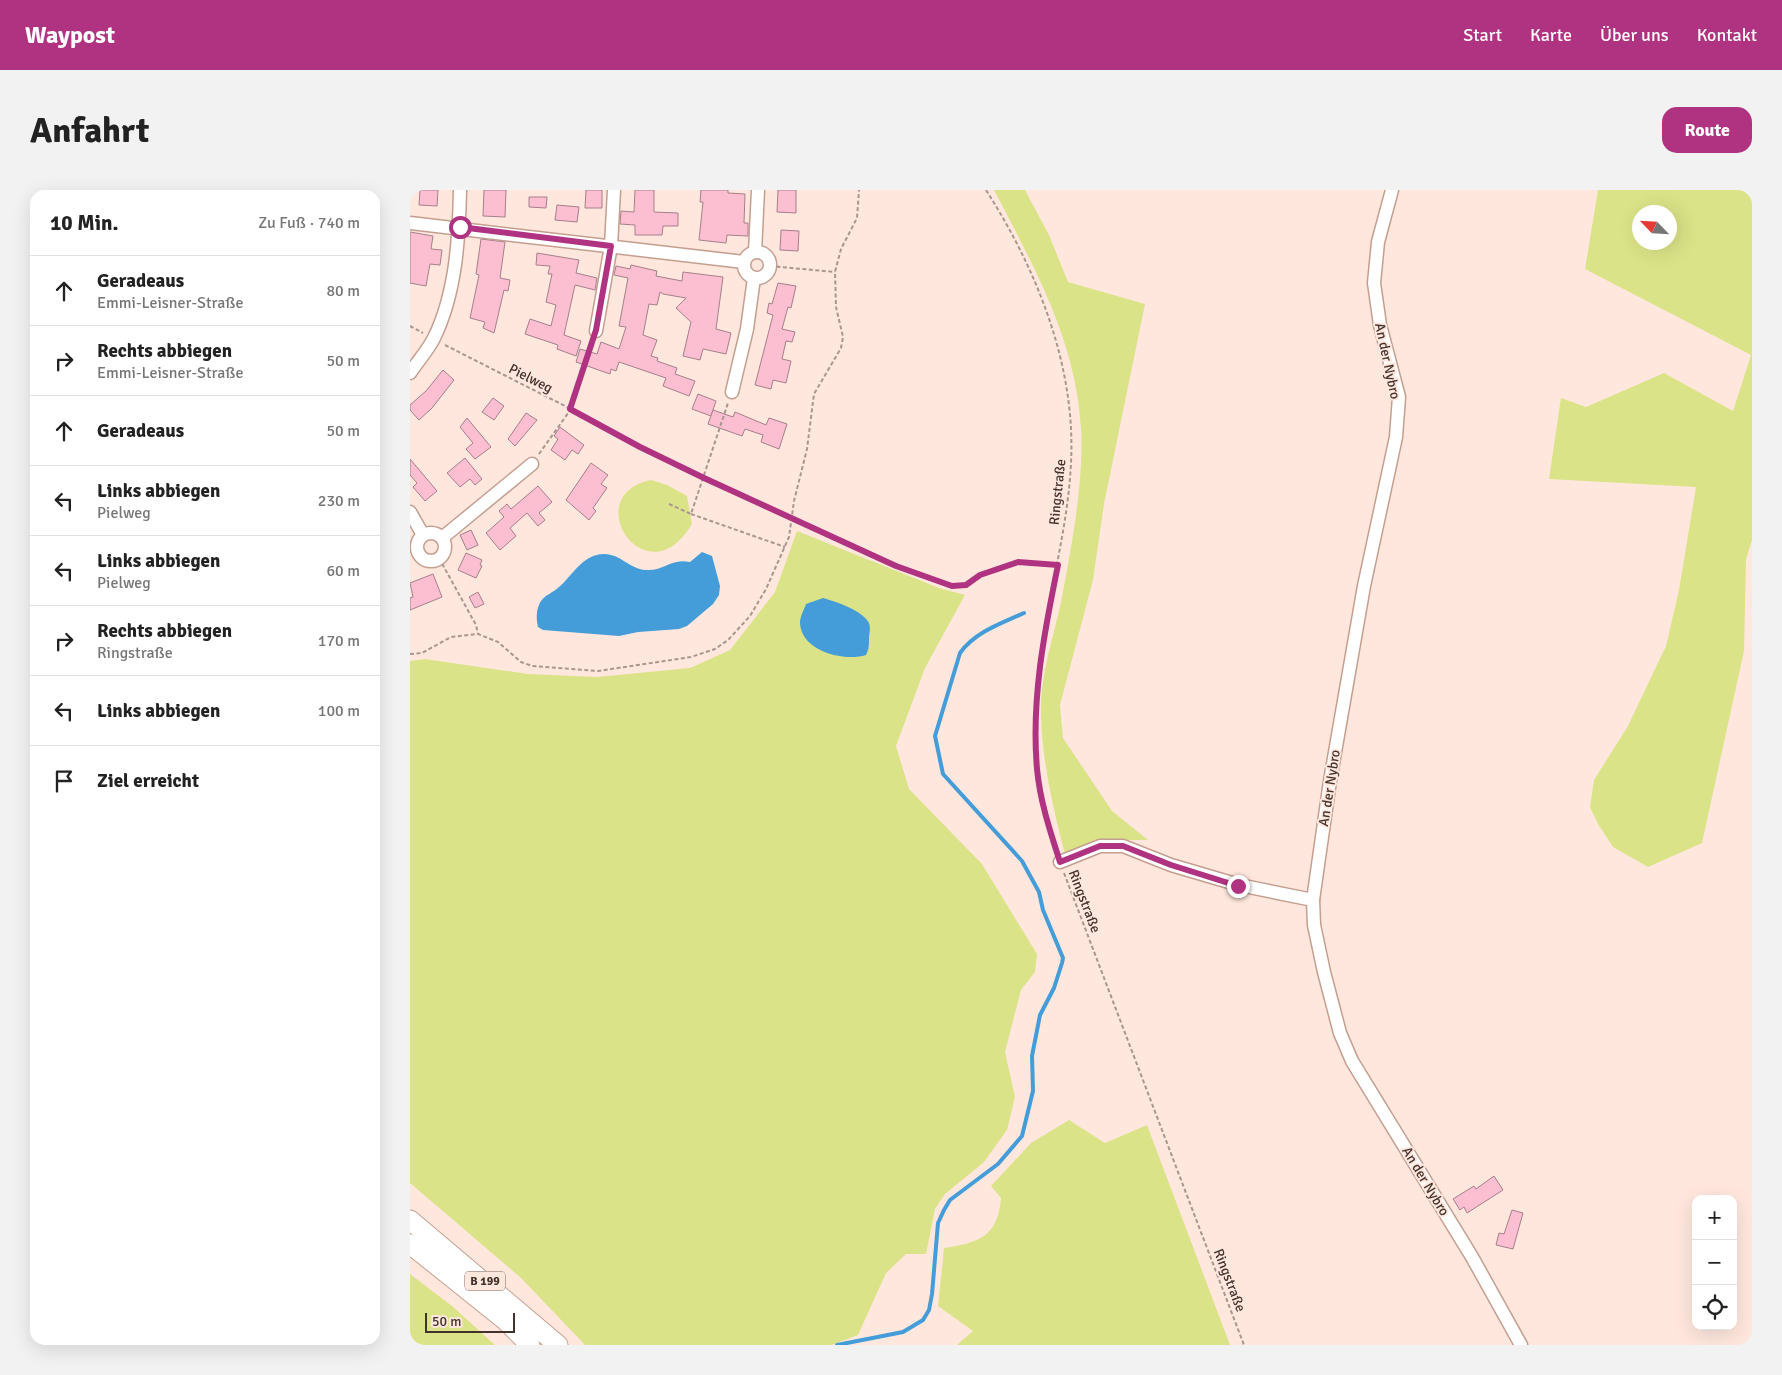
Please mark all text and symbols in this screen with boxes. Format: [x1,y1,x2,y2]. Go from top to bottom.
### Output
text: Waypost [25,20,115,50]
text: Start [1463,24,1502,46]
text: Karte [1530,24,1572,46]
text: Über uns [1600,24,1669,46]
text: Kontakt [1697,24,1757,46]
button: Route [1662,107,1752,153]
text: Anfahrt [30,109,149,152]
north arrow [1632,205,1677,250]
text: 10 Min. [50,210,119,236]
text: Zu Fuß · 740 m [258,213,360,233]
route start [449,216,472,239]
text: Geradeaus [97,269,184,293]
icon: ahead [50,277,78,305]
text: 80 m [326,281,360,301]
text: Emmi-Leisner-Straße [97,293,243,313]
street label: An der Nybro [1371,321,1404,401]
text: Rechts abbiegen [97,339,232,363]
icon: right [50,347,78,375]
text: 50 m [326,351,360,371]
street label: Pielweg [506,360,556,397]
text: Emmi-Leisner-Straße [97,363,243,383]
icon: ahead [50,417,78,445]
text: Geradeaus [97,419,184,443]
text: 50 m [326,421,360,441]
street label: Ringstraße [1046,458,1069,526]
text: Links abbiegen [97,479,220,503]
icon: left [50,487,78,515]
text: 230 m [318,491,360,511]
text: Pielweg [97,503,151,523]
text: Links abbiegen [97,549,220,573]
icon: left [50,557,78,585]
text: 60 m [326,561,360,581]
text: Pielweg [97,573,151,593]
text: Rechts abbiegen [97,619,232,643]
icon: right [50,627,78,655]
text: 170 m [318,631,360,651]
text: Ringstraße [97,643,173,663]
icon: left [50,697,78,725]
text: Links abbiegen [97,699,220,723]
text: 100 m [318,701,360,721]
street label: An der Nybro [1315,748,1344,828]
icon: arrive [50,767,78,795]
text: Ziel erreicht [97,769,199,793]
street label: Ringstraße [1065,867,1104,935]
route end [1227,875,1250,898]
street label: An der Nybro [1398,1144,1453,1219]
map controls [1692,1195,1737,1330]
button: + [1692,1195,1737,1240]
button: − [1692,1240,1737,1285]
street label: Ringstraße [1210,1246,1249,1314]
road number: B 199 [465,1272,505,1290]
button: locate [1692,1285,1737,1330]
scale bar [425,1310,515,1333]
text: 50 m [432,1313,461,1330]

